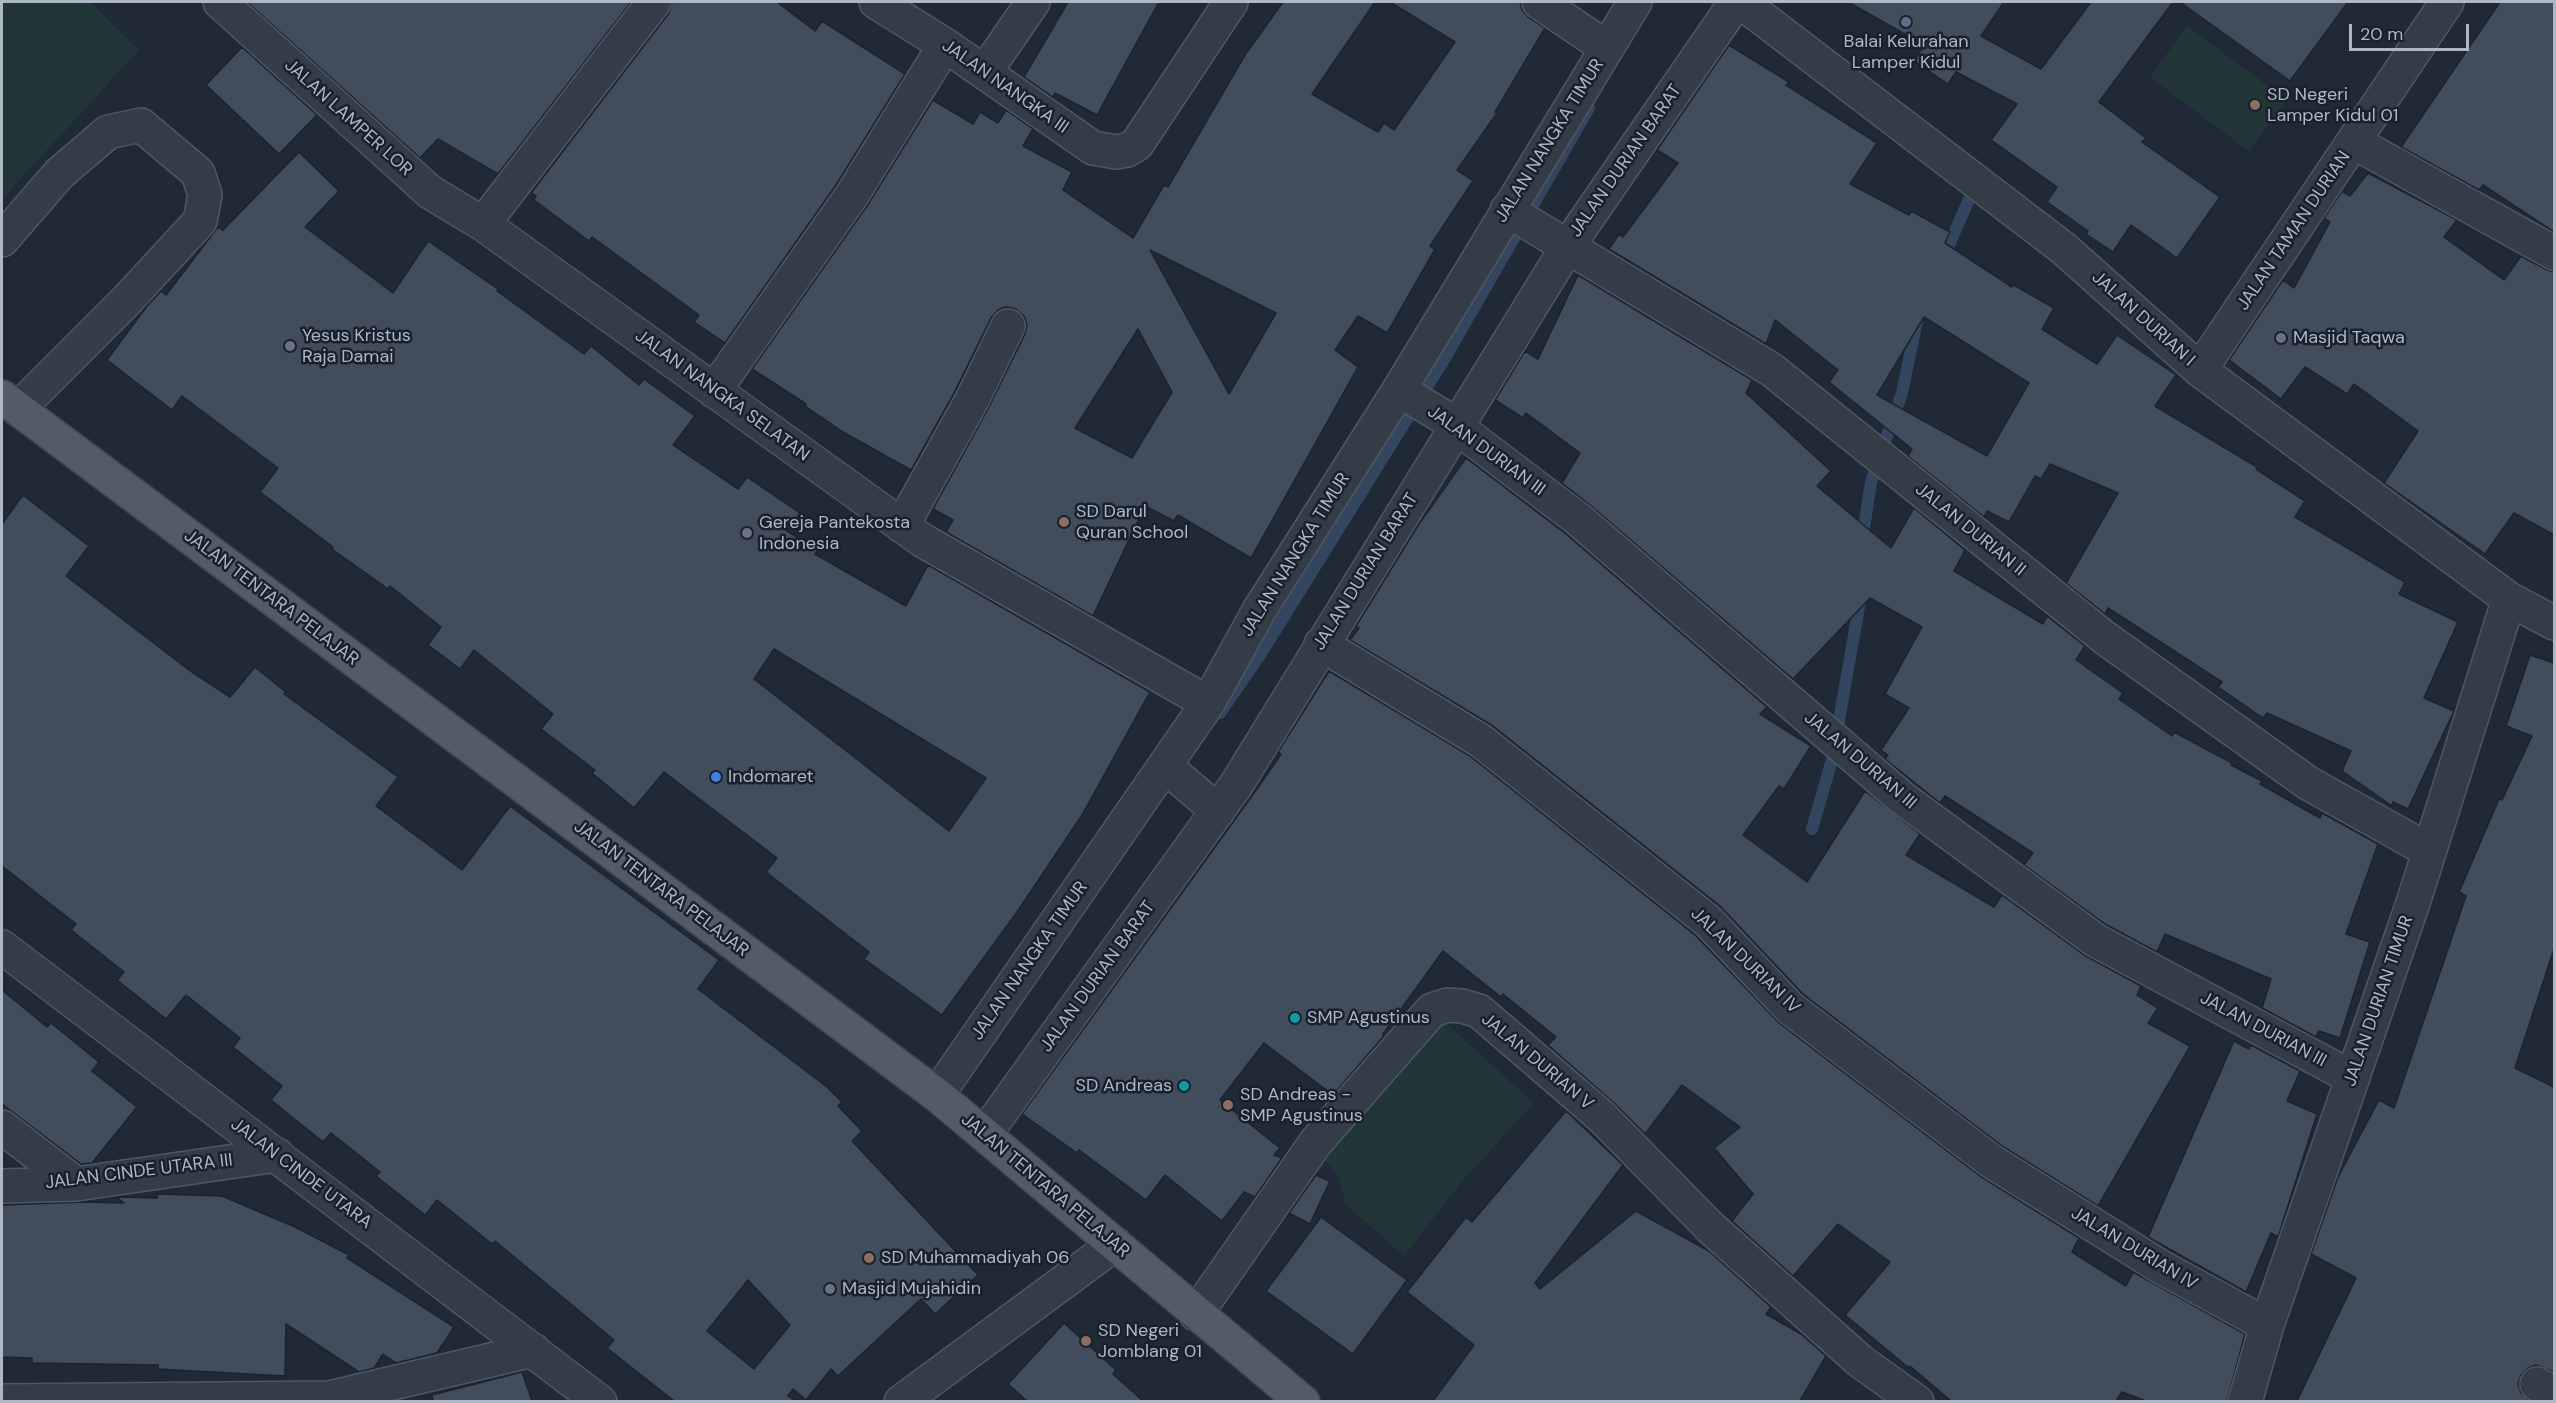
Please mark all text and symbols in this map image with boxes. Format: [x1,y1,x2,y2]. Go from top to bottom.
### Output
scale bar [2352,12,2472,50]
marker: Balai Kelurahan Lamper Kidul [1899,15,1913,29]
text: 20 m [2360,22,2403,46]
place label: Balai Kelurahan Lamper Kidul [1844,31,1968,74]
street label: JALAN NANGKA III [938,35,1072,139]
street label: JALAN LAMPER LOR [280,55,416,181]
street label: JALAN NANGKA TIMUR [1491,55,1609,227]
street label: JALAN DURIAN BARAT [1565,81,1687,241]
place label: SD Negeri Lamper Kidul 01 [2267,84,2398,127]
marker: SD Negeri Lamper Kidul 01 [2248,98,2262,112]
street label: JALAN TAMAN DURIAN [2233,147,2355,315]
street label: JALAN DURIAN I [2087,267,2199,371]
place label: Yesus Kristus Raja Damai [302,325,411,368]
street label: JALAN NANGKA SELATAN [630,325,814,467]
place label: Masjid Taqwa [2293,327,2405,349]
marker: Masjid Taqwa [2274,331,2288,345]
marker: Yesus Kristus Raja Damai [283,339,297,353]
street label: JALAN DURIAN III [1423,401,1549,501]
street label: JALAN NANGKA TIMUR [1237,469,1355,641]
street label: JALAN DURIAN II [1910,479,2030,581]
street label: JALAN DURIAN BARAT [1309,489,1423,655]
place label: SD Darul Quran School [1076,501,1188,544]
place label: Gereja Pantekosta Indonesia [759,512,910,554]
marker: SD Darul Quran School [1057,515,1071,529]
street label: JALAN TENTARA PELAJAR [179,525,363,671]
marker: Gereja Pantekosta Indonesia [740,526,754,540]
street label: JALAN DURIAN III [1799,708,1921,814]
place label: Indomaret [728,766,814,788]
marker: Indomaret [709,770,723,784]
street label: JALAN TENTARA PELAJAR [569,816,753,962]
street label: JALAN NANGKA TIMUR [967,877,1093,1045]
street label: JALAN DURIAN BARAT [1036,897,1160,1057]
street label: JALAN DURIAN IV [1686,903,1804,1019]
street label: JALAN DURIAN TIMUR [2340,913,2418,1089]
street label: JALAN DURIAN III [2196,988,2330,1072]
place label: SMP Agustinus [1307,1007,1430,1029]
street label: JALAN DURIAN V [1477,1009,1597,1115]
marker: SMP Agustinus [1288,1011,1302,1025]
place label: SD Andreas [1075,1075,1172,1097]
marker: SD Andreas [1177,1079,1191,1093]
place label: SD Andreas - SMP Agustinus [1240,1084,1363,1126]
marker: SD Andreas - SMP Agustinus [1221,1098,1235,1112]
street label: JALAN TENTARA PELAJAR [956,1109,1134,1263]
street label: JALAN CINDE UTARA [226,1114,376,1234]
street label: JALAN CINDE UTARA III [44,1150,234,1194]
street label: JALAN DURIAN IV [2067,1203,2201,1295]
place label: SD Muhammadiyah 06 [881,1247,1070,1269]
marker: SD Muhammadiyah 06 [862,1251,876,1265]
place label: Masjid Mujahidin [842,1278,981,1300]
marker: Masjid Mujahidin [823,1282,837,1296]
place label: SD Negeri Jomblang 01 [1098,1320,1202,1362]
marker: SD Negeri Jomblang 01 [1079,1334,1093,1348]

